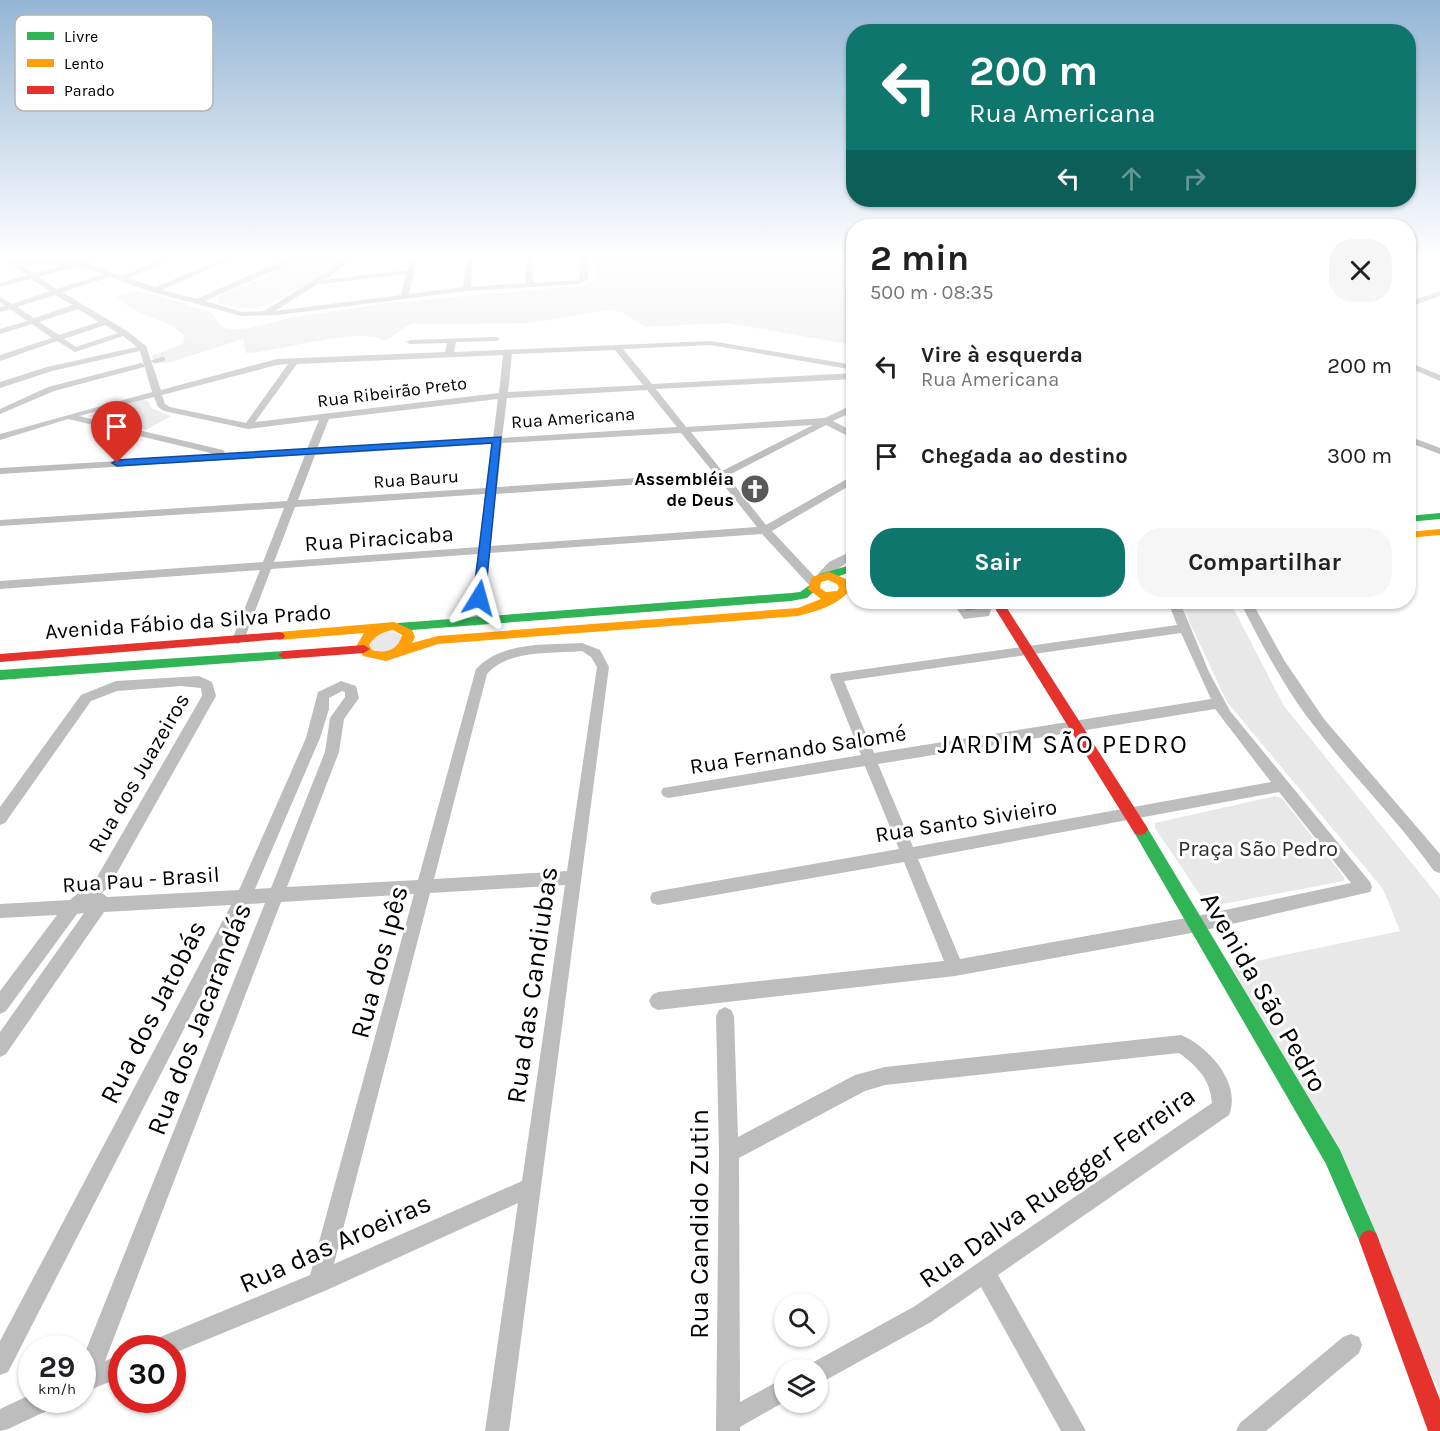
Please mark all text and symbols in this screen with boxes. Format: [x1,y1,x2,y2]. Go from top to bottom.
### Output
legend [15,15,213,111]
text: Livre [64,27,98,46]
text: 200 m [969,46,1098,96]
icon: left [870,48,948,126]
text: Lento [64,54,104,73]
text: Parado [64,81,114,100]
text: Rua Americana [969,97,1156,129]
icon: left [1052,162,1085,195]
icon: ahead [1115,162,1148,195]
icon: right [1178,162,1211,195]
text: 2 min [870,237,969,279]
button: close [1329,239,1392,302]
text: 500 m · 08:35 [870,281,993,304]
text: Vire à esquerda [921,342,1083,368]
icon: left [870,350,903,383]
text: 200 m [1327,353,1392,379]
text: Rua Americana [921,368,1059,391]
street label: Rua Ribeirão Preto [316,372,468,412]
pin [91,401,142,463]
street label: Rua Americana [510,403,636,433]
icon: arrive [100,410,133,443]
icon: arrive [870,440,903,473]
text: Chegada ao destino [921,443,1128,469]
text: 300 m [1327,443,1392,469]
street label: Rua Bauru [373,465,459,493]
place label: Assembléia de Deus [635,468,734,511]
church icon: Assembléia de Deus [739,473,771,505]
street label: Rua Piracicaba [304,521,454,557]
button: Sair [870,528,1125,597]
button: Compartilhar [1137,528,1392,597]
position arrow [447,566,511,630]
street label: Avenida Fábio da Silva Prado [44,599,332,645]
street label: Rua dos Juazeiros [83,689,195,857]
street label: Rua Fernando Salomé [688,720,908,780]
district label: JARDIM SÃO PEDRO [938,729,1188,760]
street label: Rua Santo Sivieiro [873,794,1059,848]
park label: Praça São Pedro [1178,836,1338,862]
street label: Rua Pau - Brasil [61,862,221,898]
street label: Rua das Candiubas [500,865,564,1105]
street label: Rua dos Ipês [343,882,415,1042]
street label: Avenida São Pedro [1194,886,1334,1098]
street label: Rua dos Jacarandás [140,898,258,1140]
street label: Rua dos Jatobás [93,915,213,1109]
street label: Rua Dalva Ruegger Ferreira [913,1079,1201,1295]
street label: Rua Candido Zutin [683,1109,715,1339]
street label: Rua das Aroeiras [234,1186,436,1300]
map controls [774,1293,828,1413]
button: search [774,1293,828,1347]
speed limit sign: 30 [108,1335,186,1413]
text: 29 [39,1349,75,1385]
button: layers [774,1359,828,1413]
text: km/h [38,1380,76,1398]

